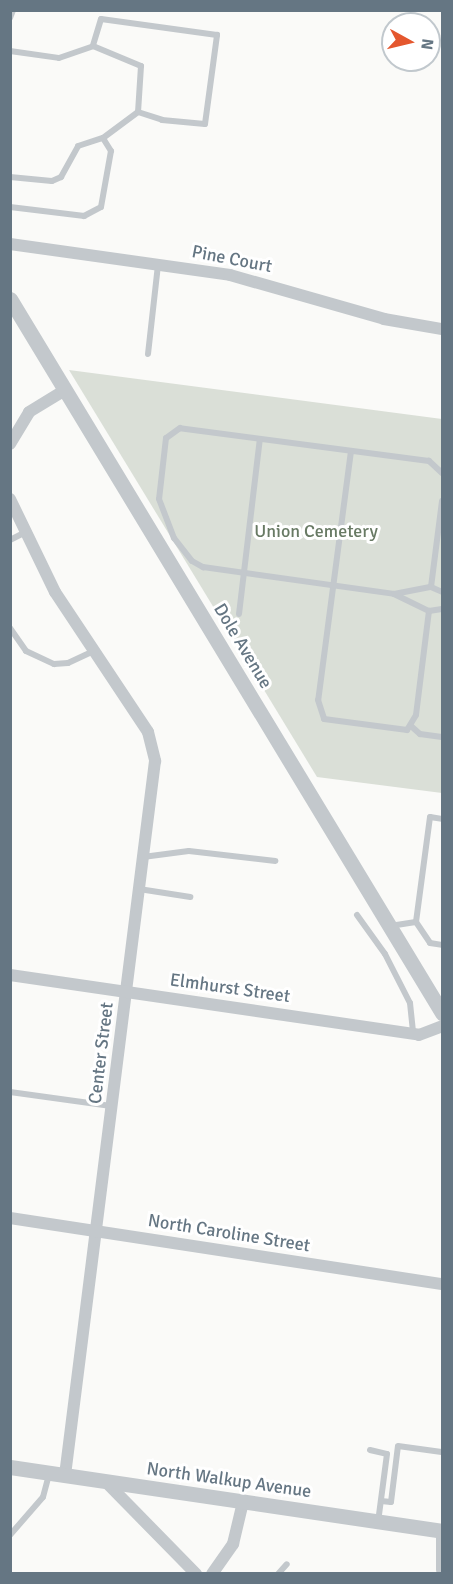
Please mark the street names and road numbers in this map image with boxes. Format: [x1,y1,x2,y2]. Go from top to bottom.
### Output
street label: Pine Court [190,241,274,277]
street label: Dole Avenue [209,600,277,692]
street label: Elmhurst Street [169,969,291,1007]
street label: Center Street [84,1001,118,1105]
street label: North Caroline Street [146,1210,312,1256]
street label: North Walkup Avenue [145,1458,313,1502]

